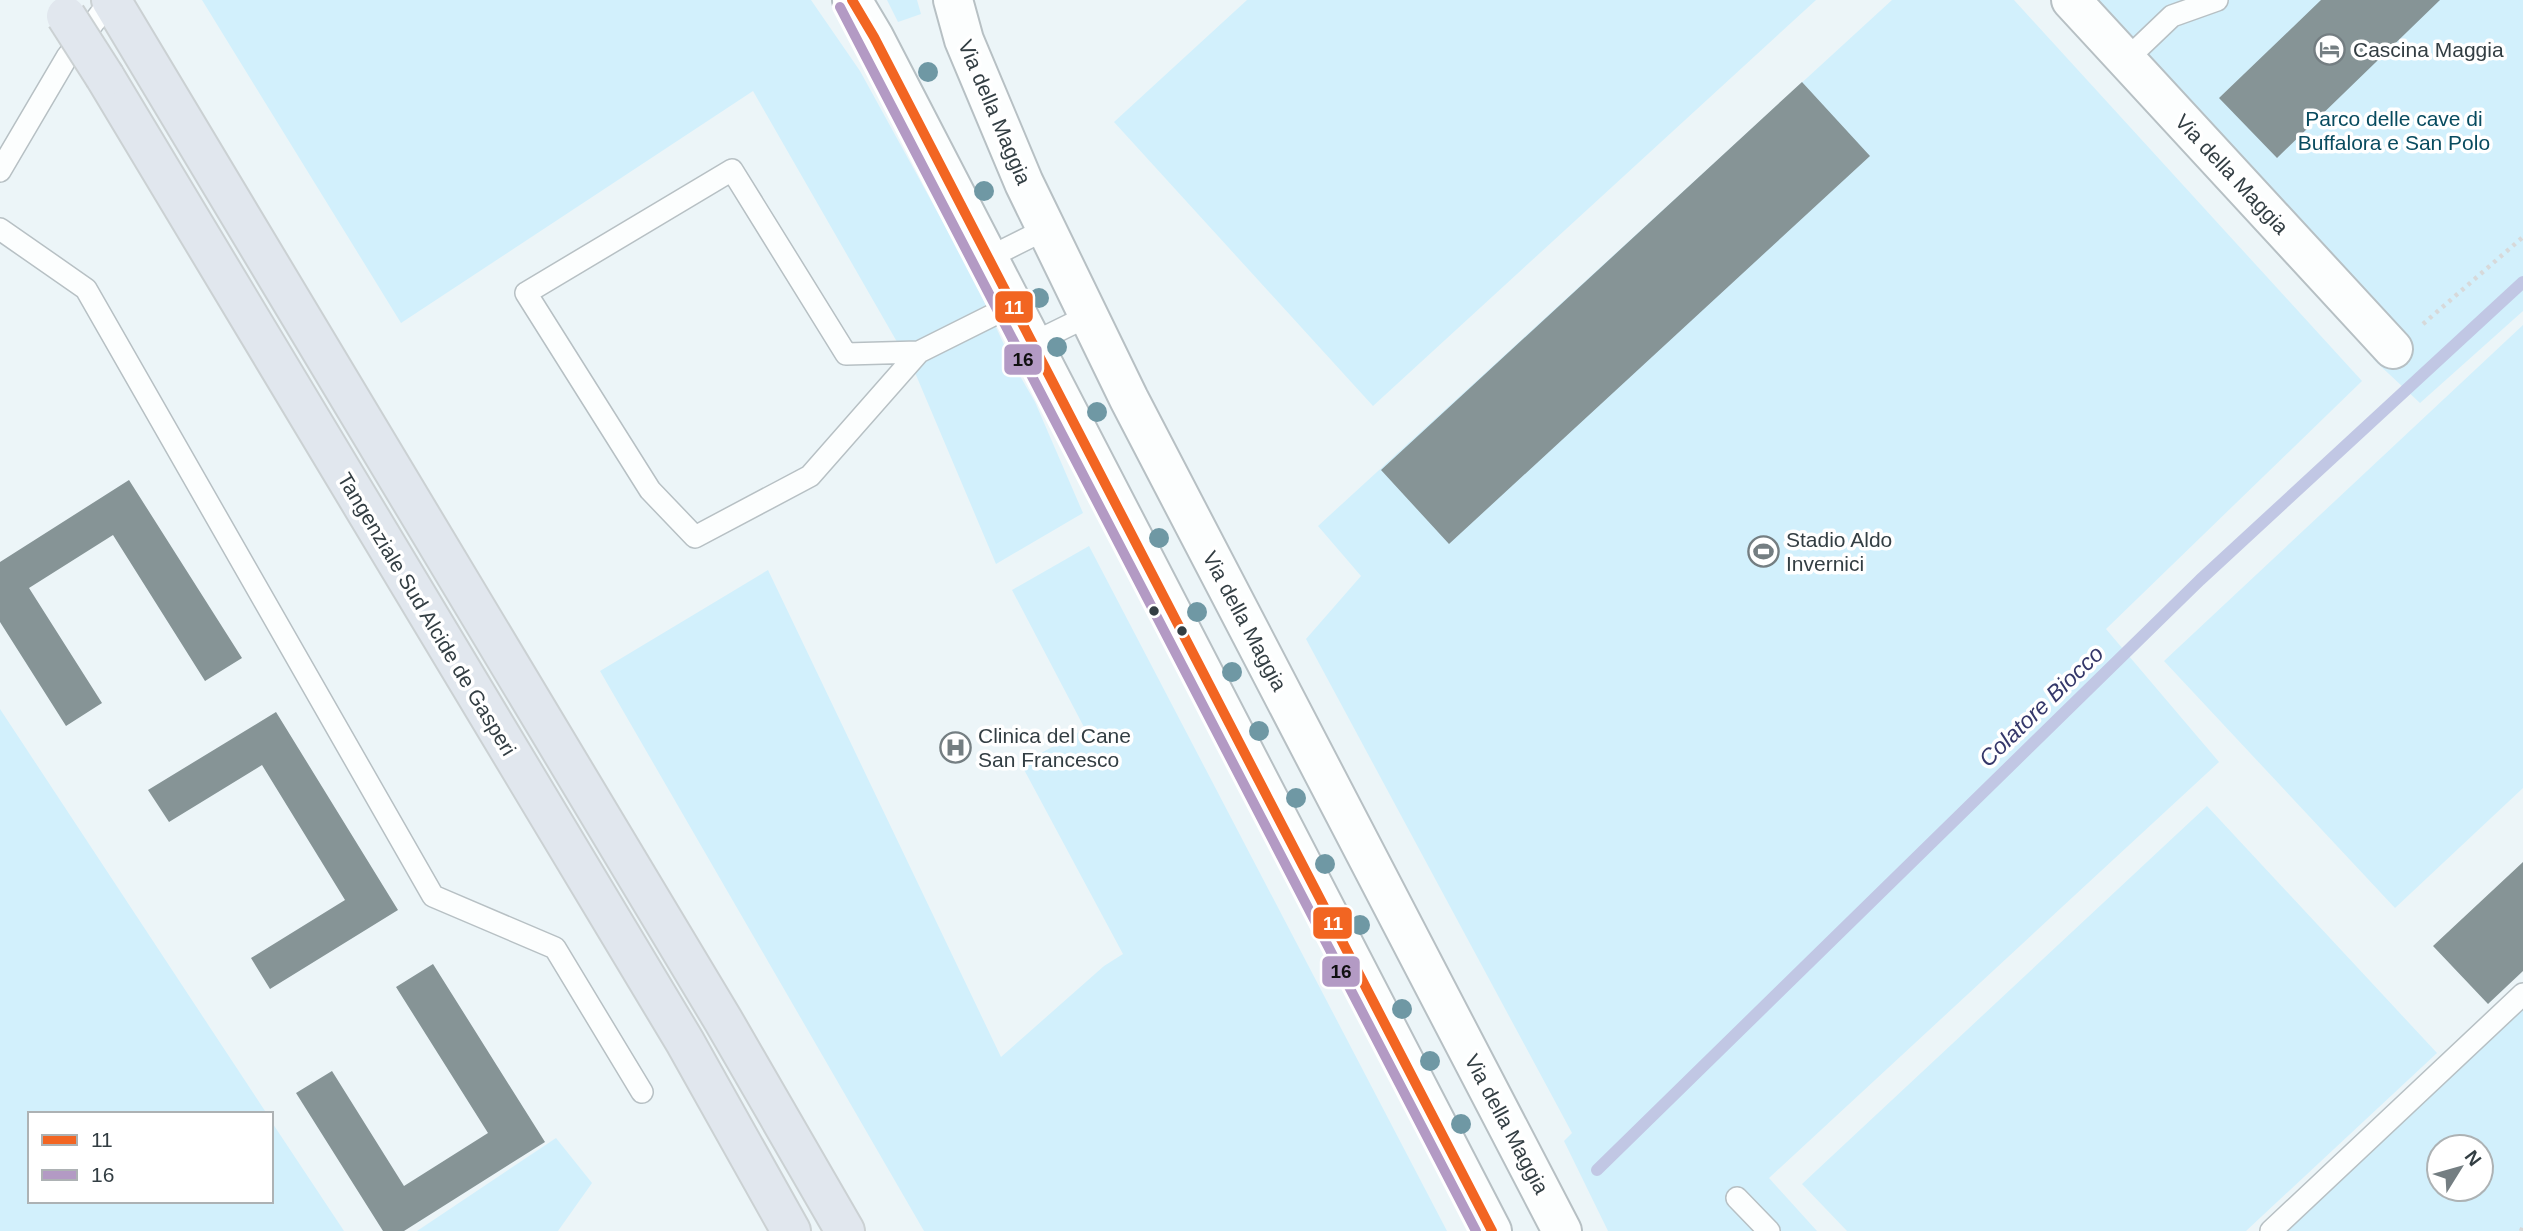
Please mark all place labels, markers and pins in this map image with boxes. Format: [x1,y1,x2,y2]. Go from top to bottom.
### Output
hotel icon: Cascina Maggia [2313,32,2347,66]
place label: Cascina Maggia [2353,38,2504,61]
place label: Stadio Aldo Invernici [1786,528,1892,575]
sports icon: Stadio Aldo Invernici [1746,534,1780,568]
unlabelled marker [1147,604,1161,618]
unlabelled marker [1175,624,1189,638]
place label: Clinica del Cane San Francesco [978,724,1131,771]
hospital icon: Clinica del Cane San Francesco [938,730,972,764]

